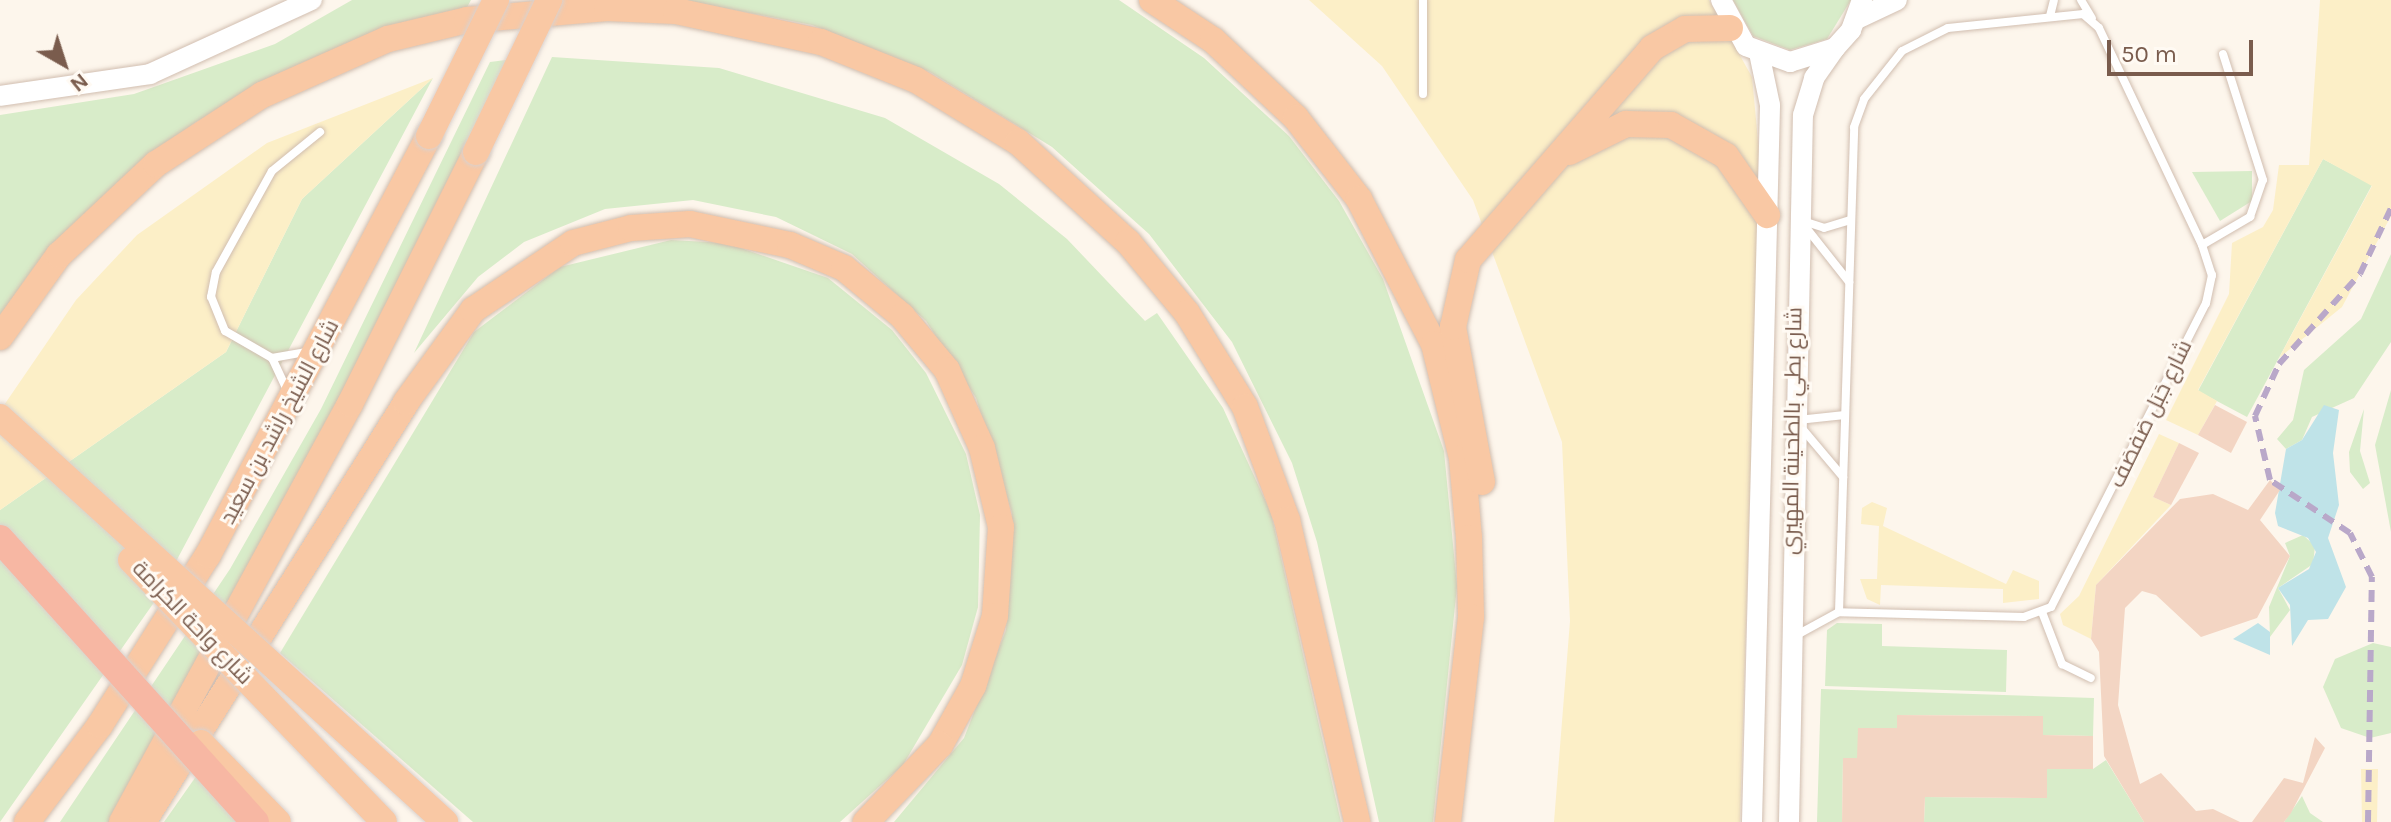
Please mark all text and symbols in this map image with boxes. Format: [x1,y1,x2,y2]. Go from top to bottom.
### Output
north arrow [24,24,104,104]
scale bar [2111,24,2257,74]
text: 50 m [2121,40,2177,68]
text: N [65,68,93,98]
street label: شارع بطي بالطحينة المهيري [1778,307,1808,555]
street label: شارع الشيخ راشد بن سعيد [215,315,345,529]
street label: شارع جَبَل صَفصَف [2104,336,2198,492]
street label: شارع واحة الكرامة [126,556,258,690]

